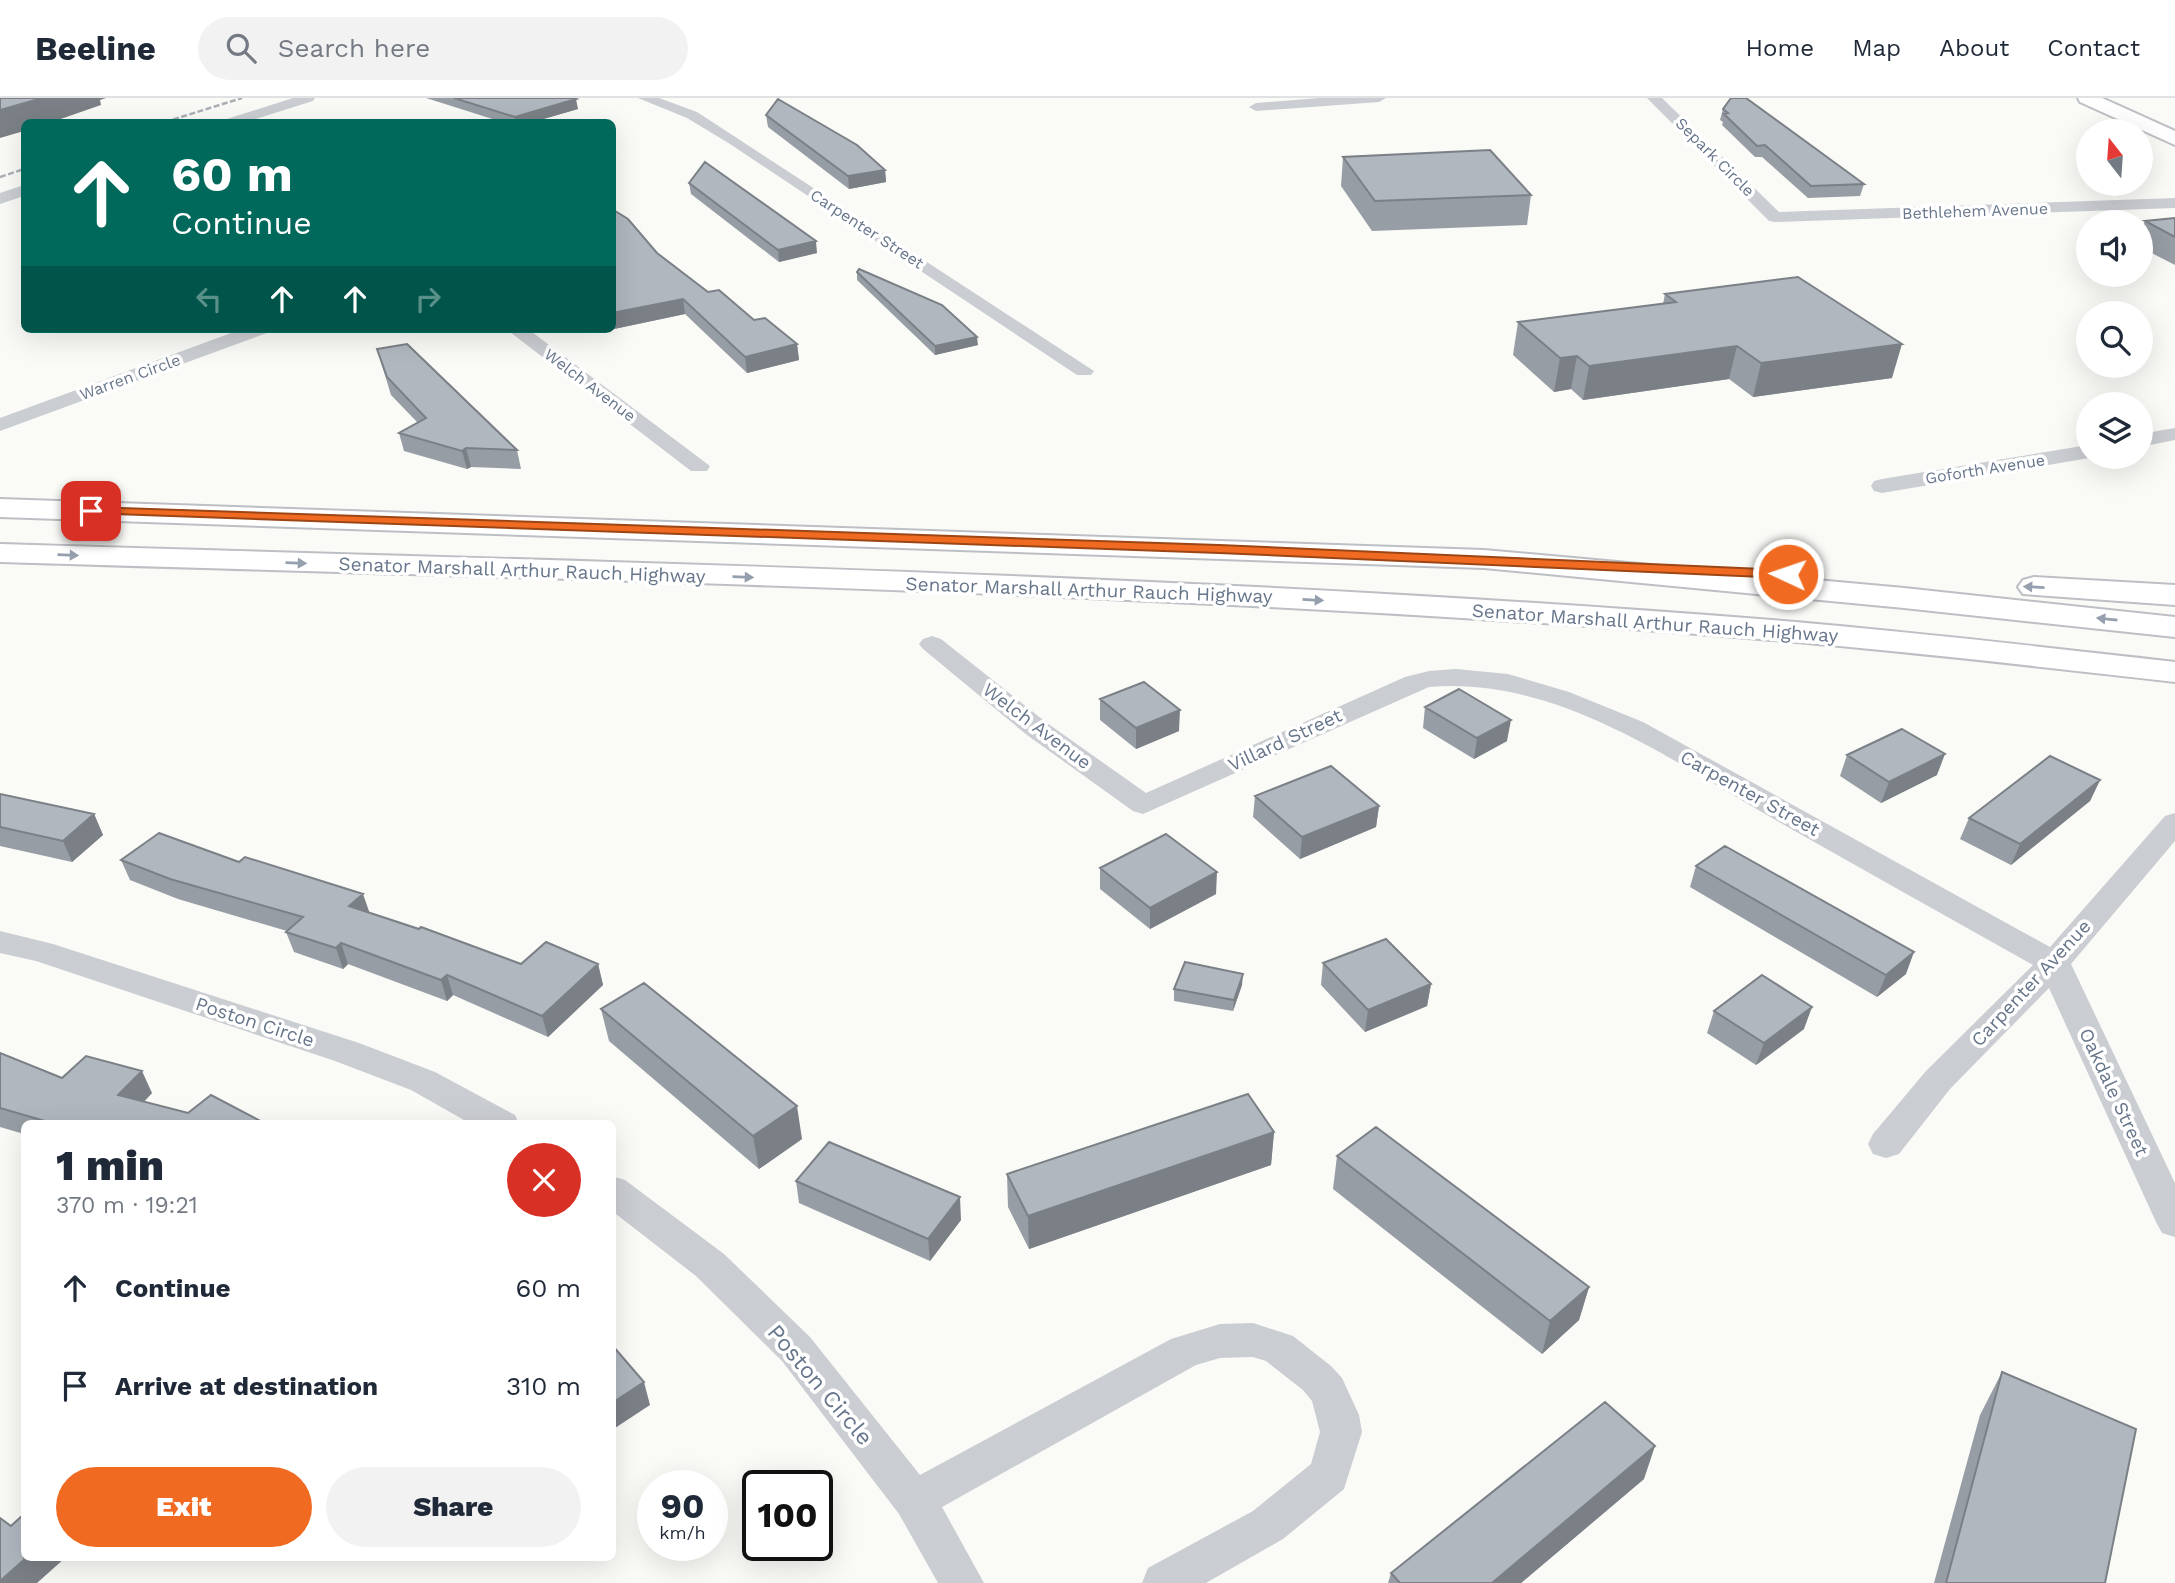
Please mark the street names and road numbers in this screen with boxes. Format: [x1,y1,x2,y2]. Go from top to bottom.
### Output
street label: Separk Circle [1672,114,1758,200]
street label: Carpenter Street [807,185,927,273]
street label: Bethlehem Avenue [1902,199,2048,223]
street label: Welch Avenue [541,345,639,425]
street label: Warren Circle [77,350,183,404]
street label: Goforth Avenue [1924,450,2046,488]
street label: Senator Marshall Arthur Rauch Highway [338,552,706,588]
street label: Senator Marshall Arthur Rauch Highway [905,572,1273,608]
street label: Senator Marshall Arthur Rauch Highway [1471,599,1839,647]
street label: Welch Avenue [978,678,1096,774]
street label: Villard Street [1225,704,1346,776]
street label: Carpenter Street [1676,745,1824,841]
street label: Carpenter Avenue [1966,915,2096,1051]
street label: Poston Circle [193,992,317,1052]
street label: Oakdale Street [2074,1024,2154,1160]
street label: Poston Circle [762,1319,878,1451]

